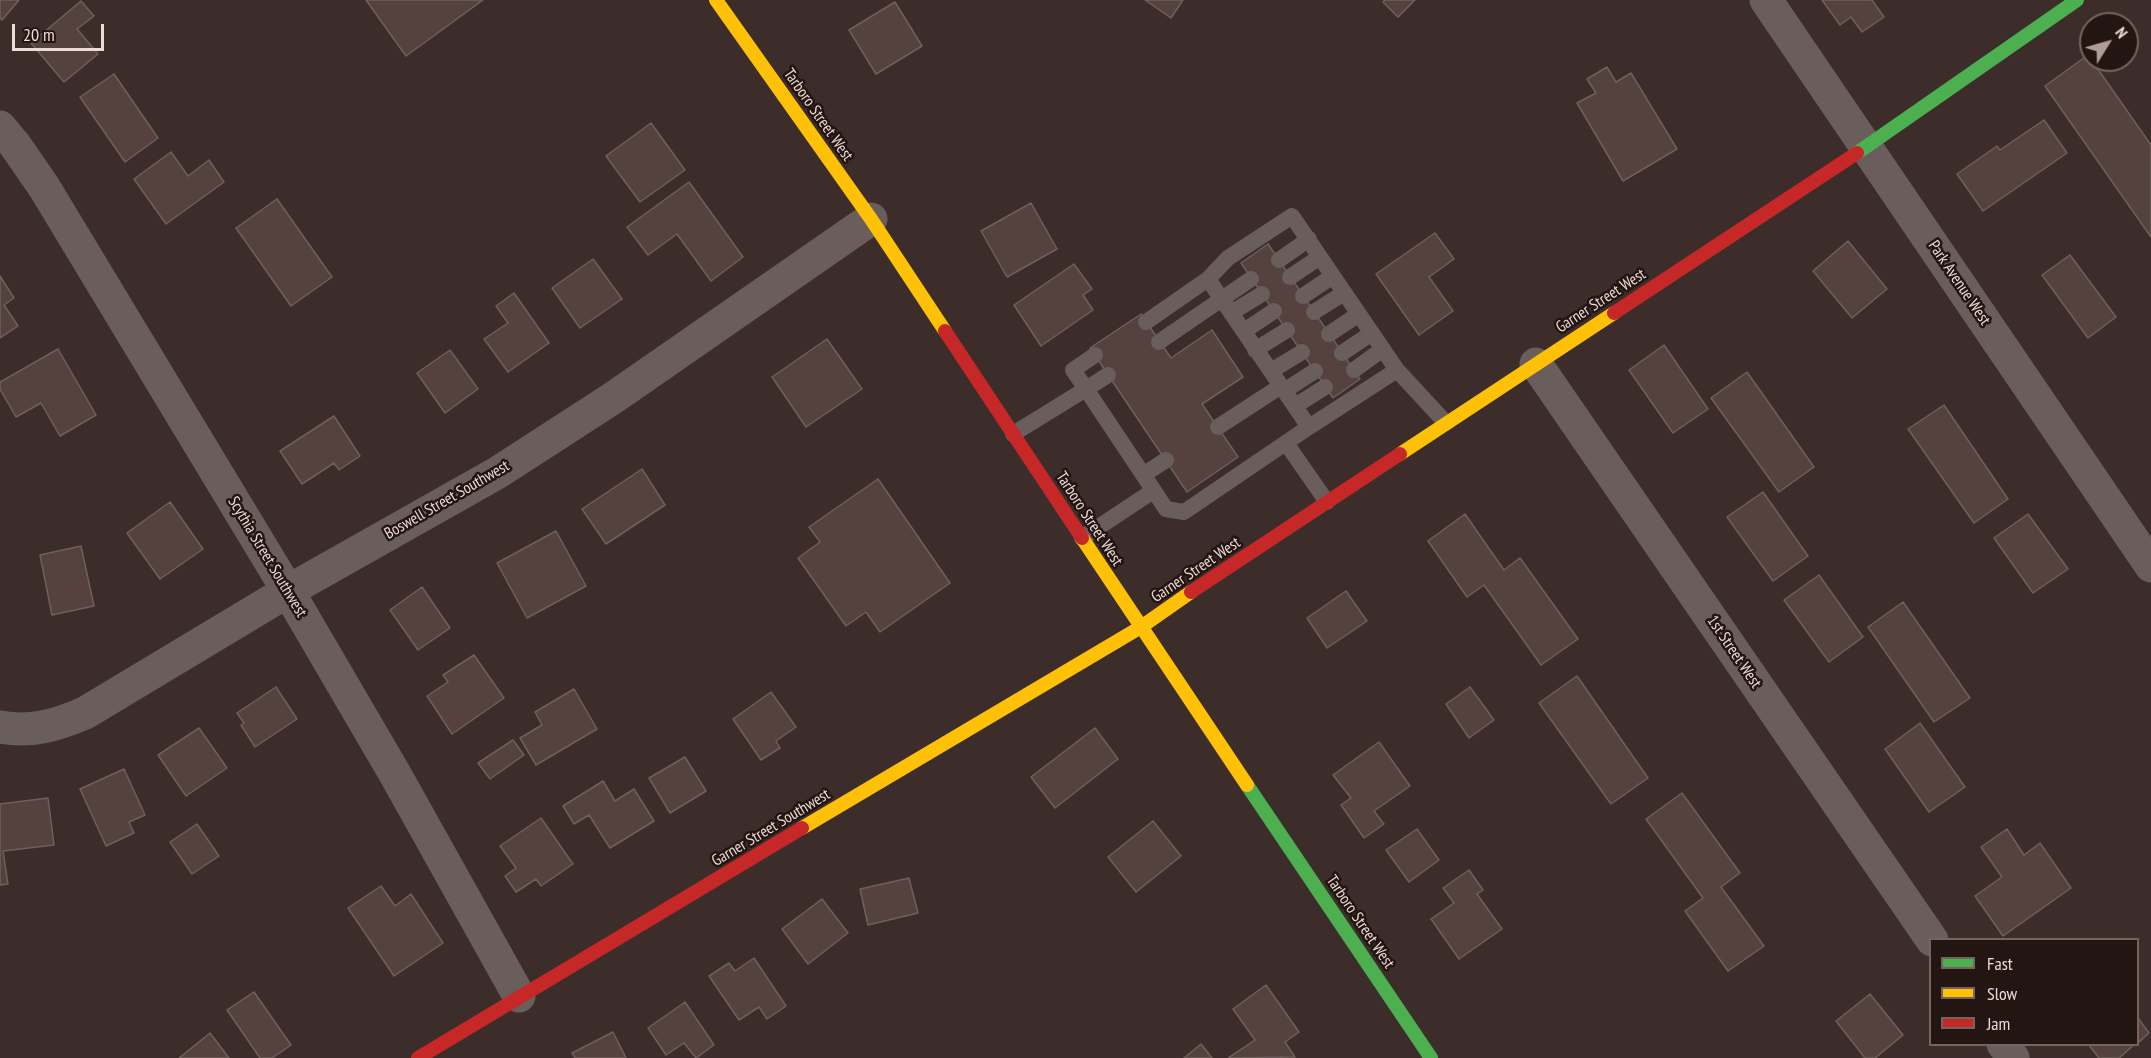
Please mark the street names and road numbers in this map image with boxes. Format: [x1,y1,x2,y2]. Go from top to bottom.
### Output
street label: Tarboro Street West [779,65,857,165]
street label: Park Avenue West [1924,237,1994,329]
street label: Garner Street West [1553,265,1649,337]
street label: Boswell Street Southwest [381,456,513,544]
street label: Tarboro Street West [1051,468,1127,570]
street label: Scythia Street Southwest [223,493,311,621]
street label: Garner Street West [1148,533,1244,607]
street label: 1st Street West [1703,612,1765,692]
street label: Garner Street Southwest [708,785,834,871]
street label: Tarboro Street West [1322,872,1398,972]

